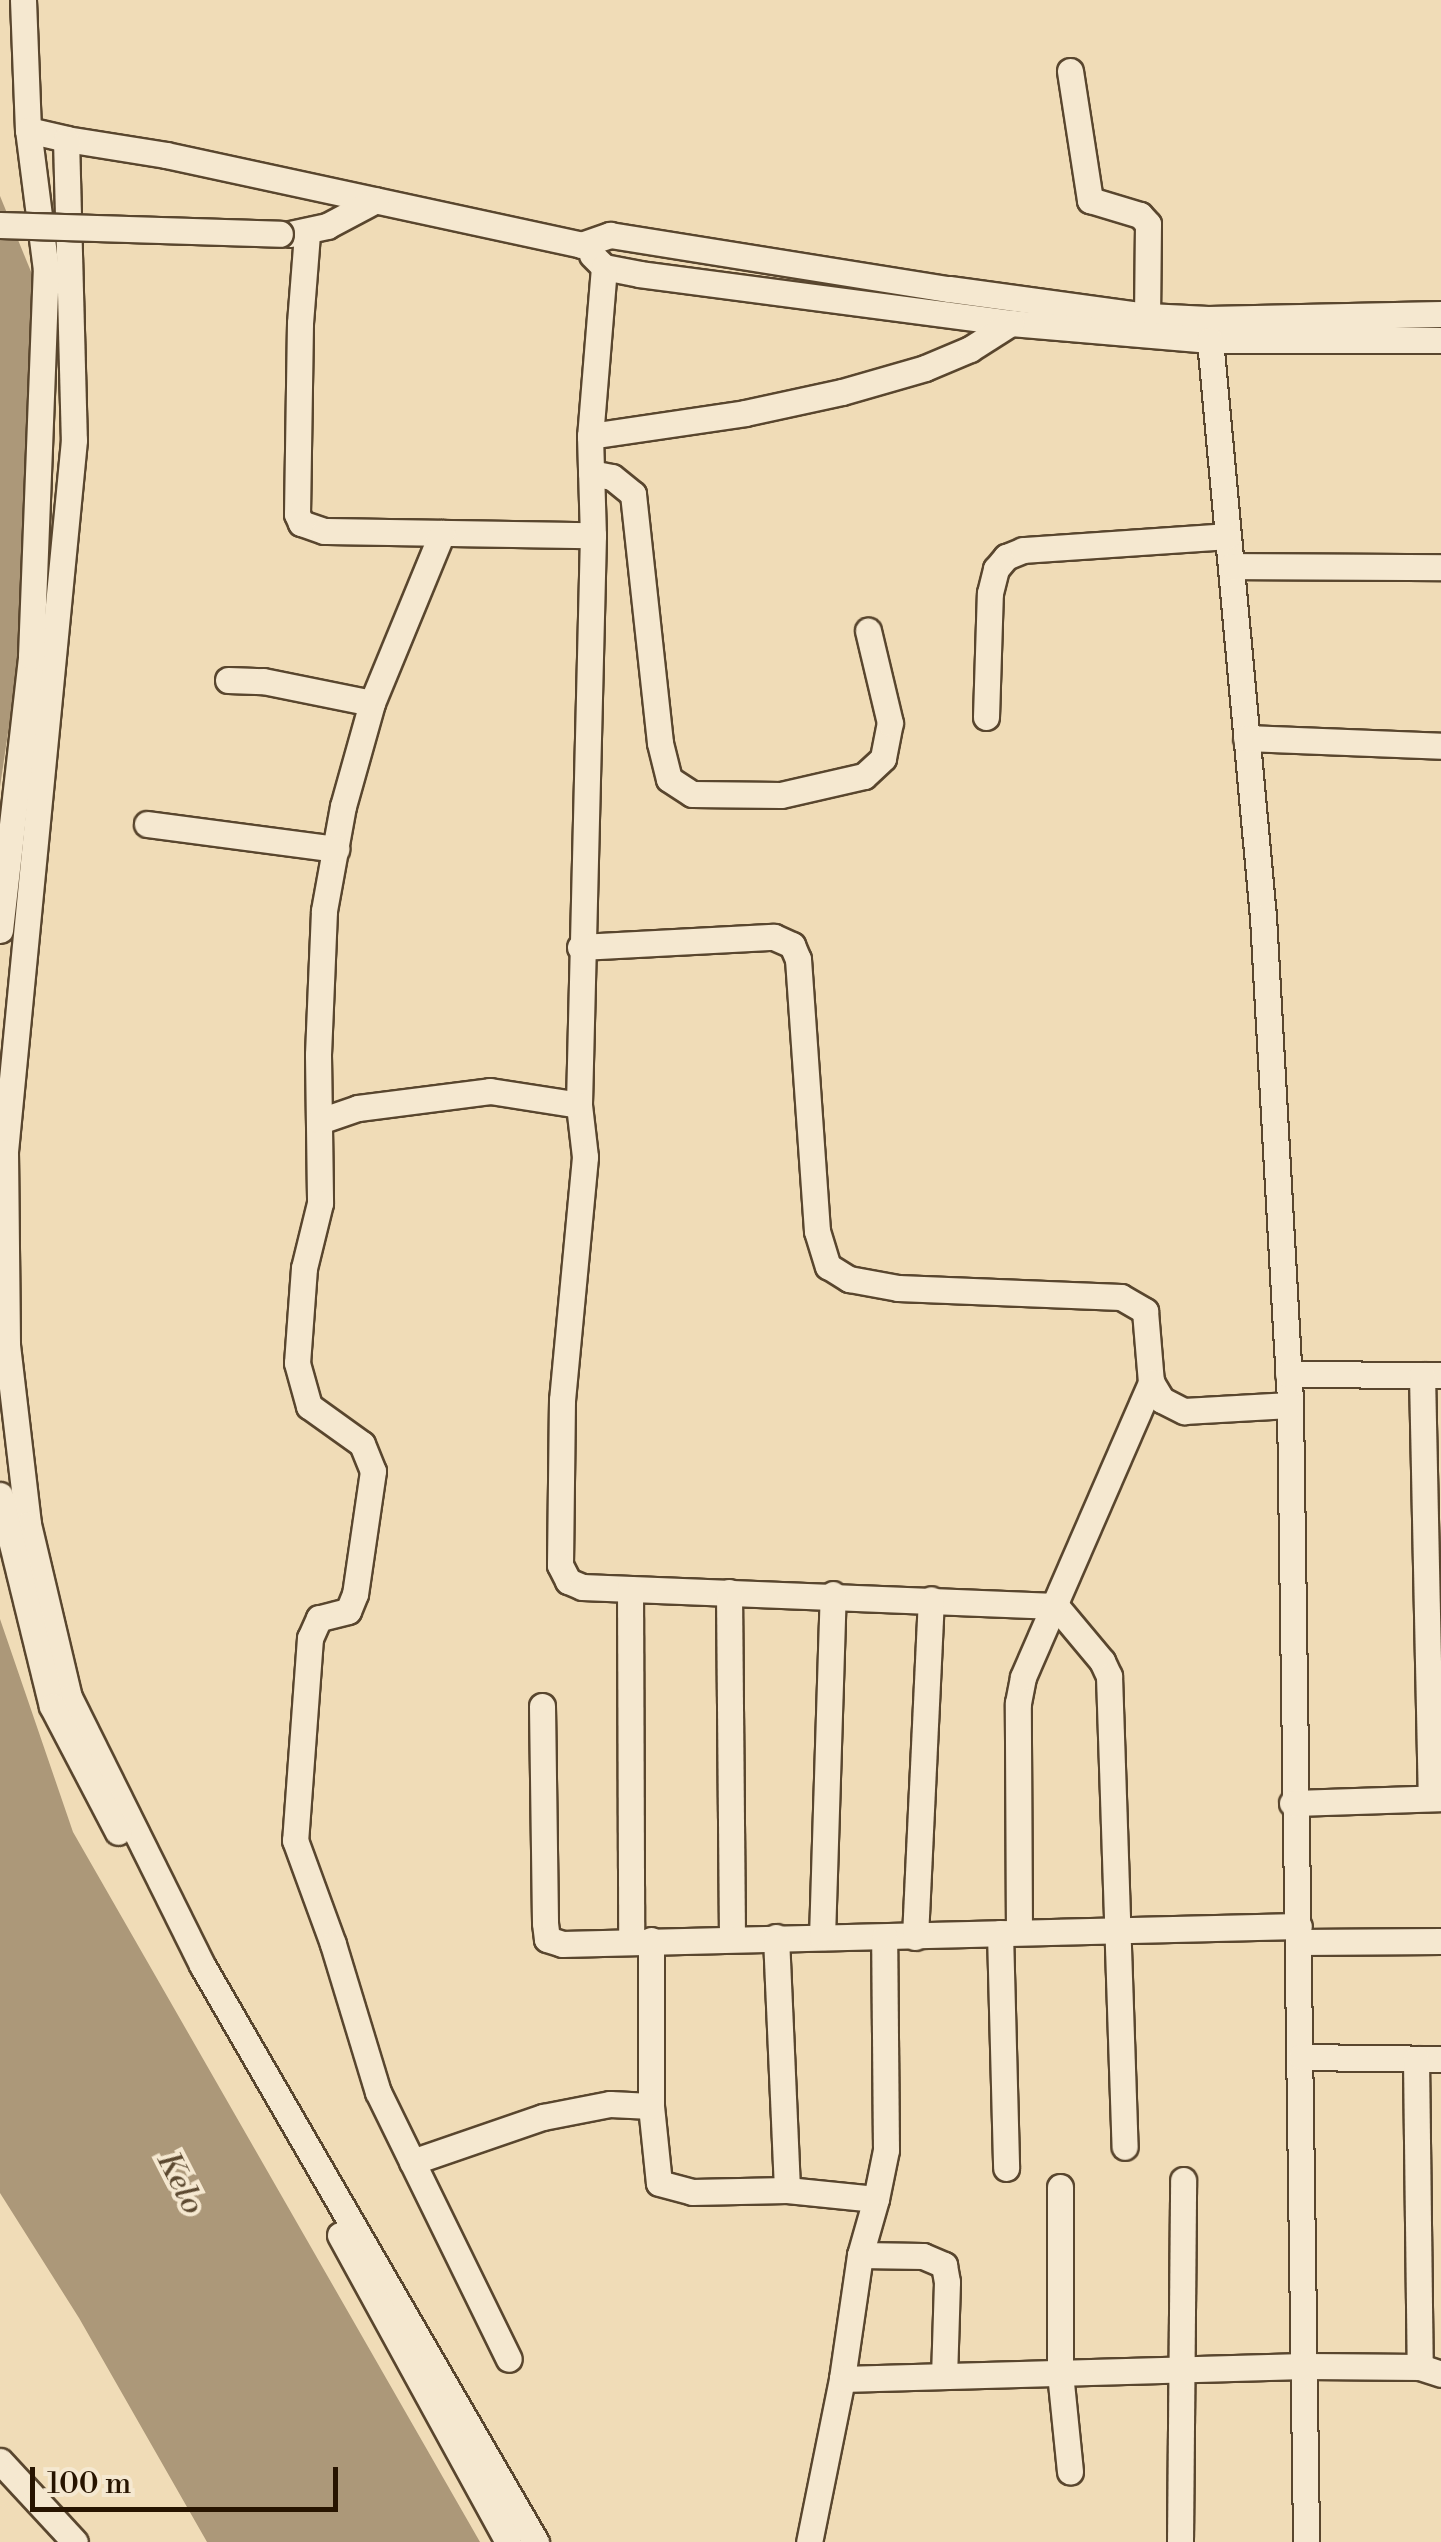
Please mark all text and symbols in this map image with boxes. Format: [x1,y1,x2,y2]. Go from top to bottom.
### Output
water label: Kelo [148,2145,212,2221]
scale bar [35,2447,342,2509]
text: 100 m [47,2465,131,2503]

